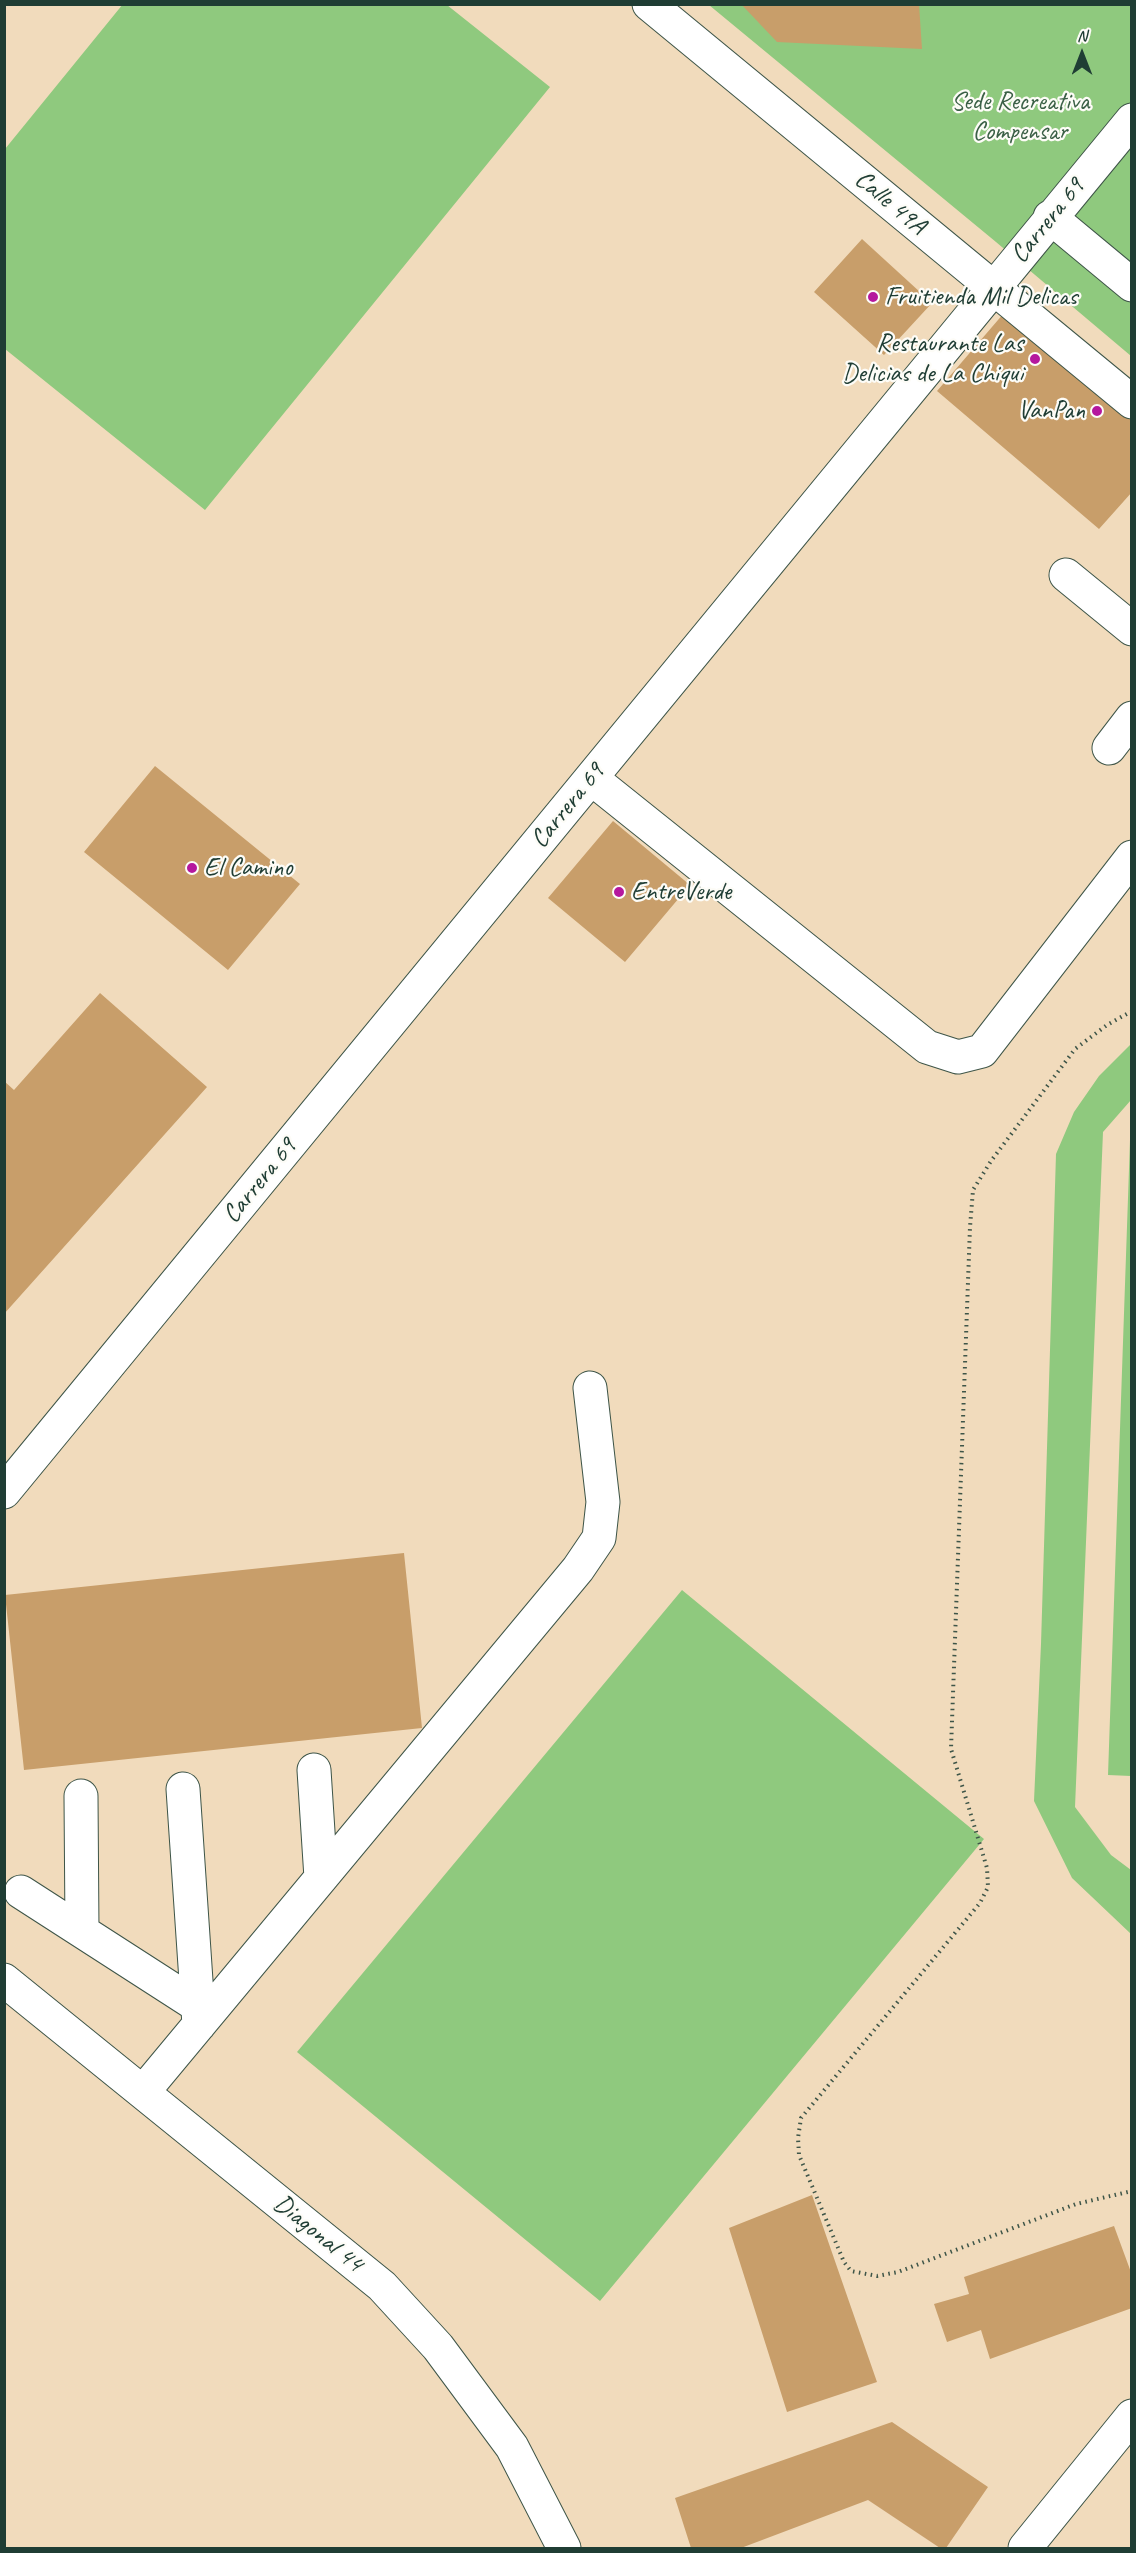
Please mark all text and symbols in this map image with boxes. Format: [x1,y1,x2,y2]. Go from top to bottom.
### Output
north arrow [1052,24,1112,84]
text: N [1077,26,1087,46]
park label: Sede Recreativa Compensar [951,86,1089,148]
street label: Calle 49A [848,164,932,242]
street label: Carrera 69 [1004,172,1092,270]
place label: Fruitienda Mil Delicas [885,281,1077,313]
marker: Fruitienda Mil Delicas [866,290,880,304]
place label: Restaurante Las Delicias de La Chiqui [842,328,1023,390]
marker: Restaurante Las Delicias de La Chiqui [1028,352,1042,366]
place label: VanPan [1018,395,1085,427]
marker: VanPan [1090,404,1104,418]
street label: Carrera 69 [524,757,612,855]
place label: El Camino [204,852,292,884]
marker: El Camino [185,861,199,875]
place label: EntreVerde [631,876,731,908]
marker: EntreVerde [612,885,626,899]
street label: Carrera 69 [216,1132,304,1230]
street label: Diagonal 44 [267,2188,369,2280]

